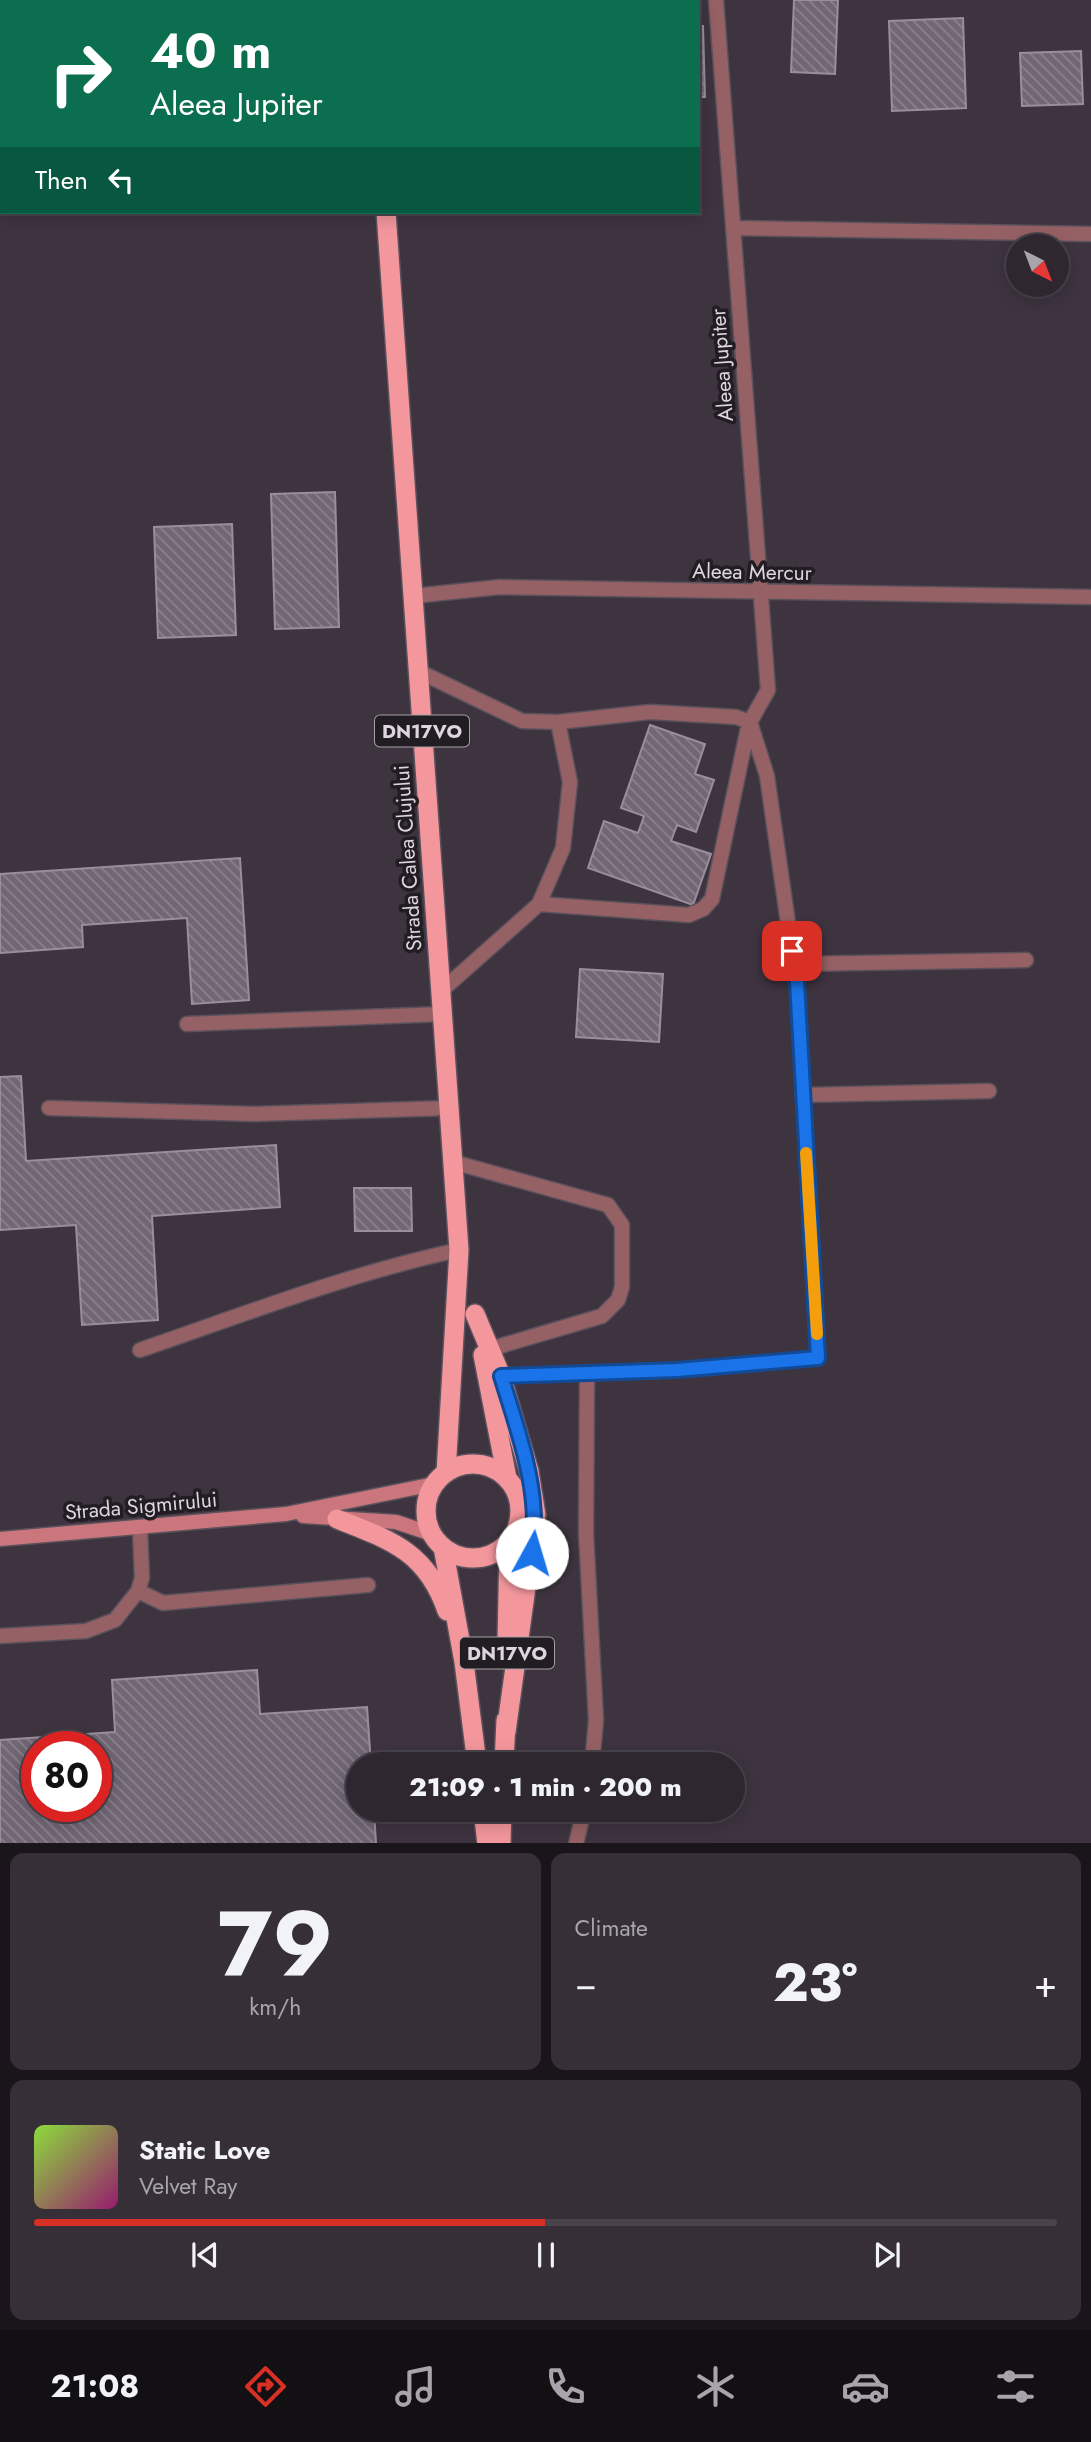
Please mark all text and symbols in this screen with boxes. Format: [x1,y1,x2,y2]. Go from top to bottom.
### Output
text: 40 m [150,16,272,86]
icon: right [35,28,126,119]
text: Aleea Jupiter [150,81,323,127]
text: Then [35,161,88,199]
icon: left [102,161,140,199]
north arrow [1006,234,1069,298]
map controls [1006,234,1069,297]
street label: Aleea Jupiter [703,307,741,423]
street label: Aleea Mercur [692,556,813,588]
road number: DN17VO [375,716,469,746]
street label: Strada Calea Clujului [387,764,429,952]
pin [762,921,822,981]
icon: arrive [773,932,811,970]
street label: Strada Sigmirului [64,1484,218,1528]
position arrow [495,1516,569,1590]
road number: DN17VO [460,1638,554,1668]
speed limit sign: 80 [21,1731,112,1822]
text: 21:09 · 1 min · 200 m [409,1768,682,1806]
text: 79 [217,1879,333,2010]
text: Climate [575,1911,648,1945]
text: 23° [773,1945,858,2021]
text: − [575,1956,597,2011]
text: + [1034,1956,1057,2011]
text: km/h [249,1990,301,2024]
text: Static Love [139,2131,271,2169]
text: Velvet Ray [139,2169,237,2203]
icon: previous [186,2236,224,2274]
icon: pause [527,2236,565,2274]
icon: next [868,2236,906,2274]
icon: directions [241,2362,290,2411]
icon: music [391,2362,440,2411]
icon: phone [541,2362,590,2411]
icon: climate [691,2362,740,2411]
icon: car [841,2362,890,2411]
icon: filters [991,2362,1040,2411]
text: 21:08 [51,2363,139,2409]

